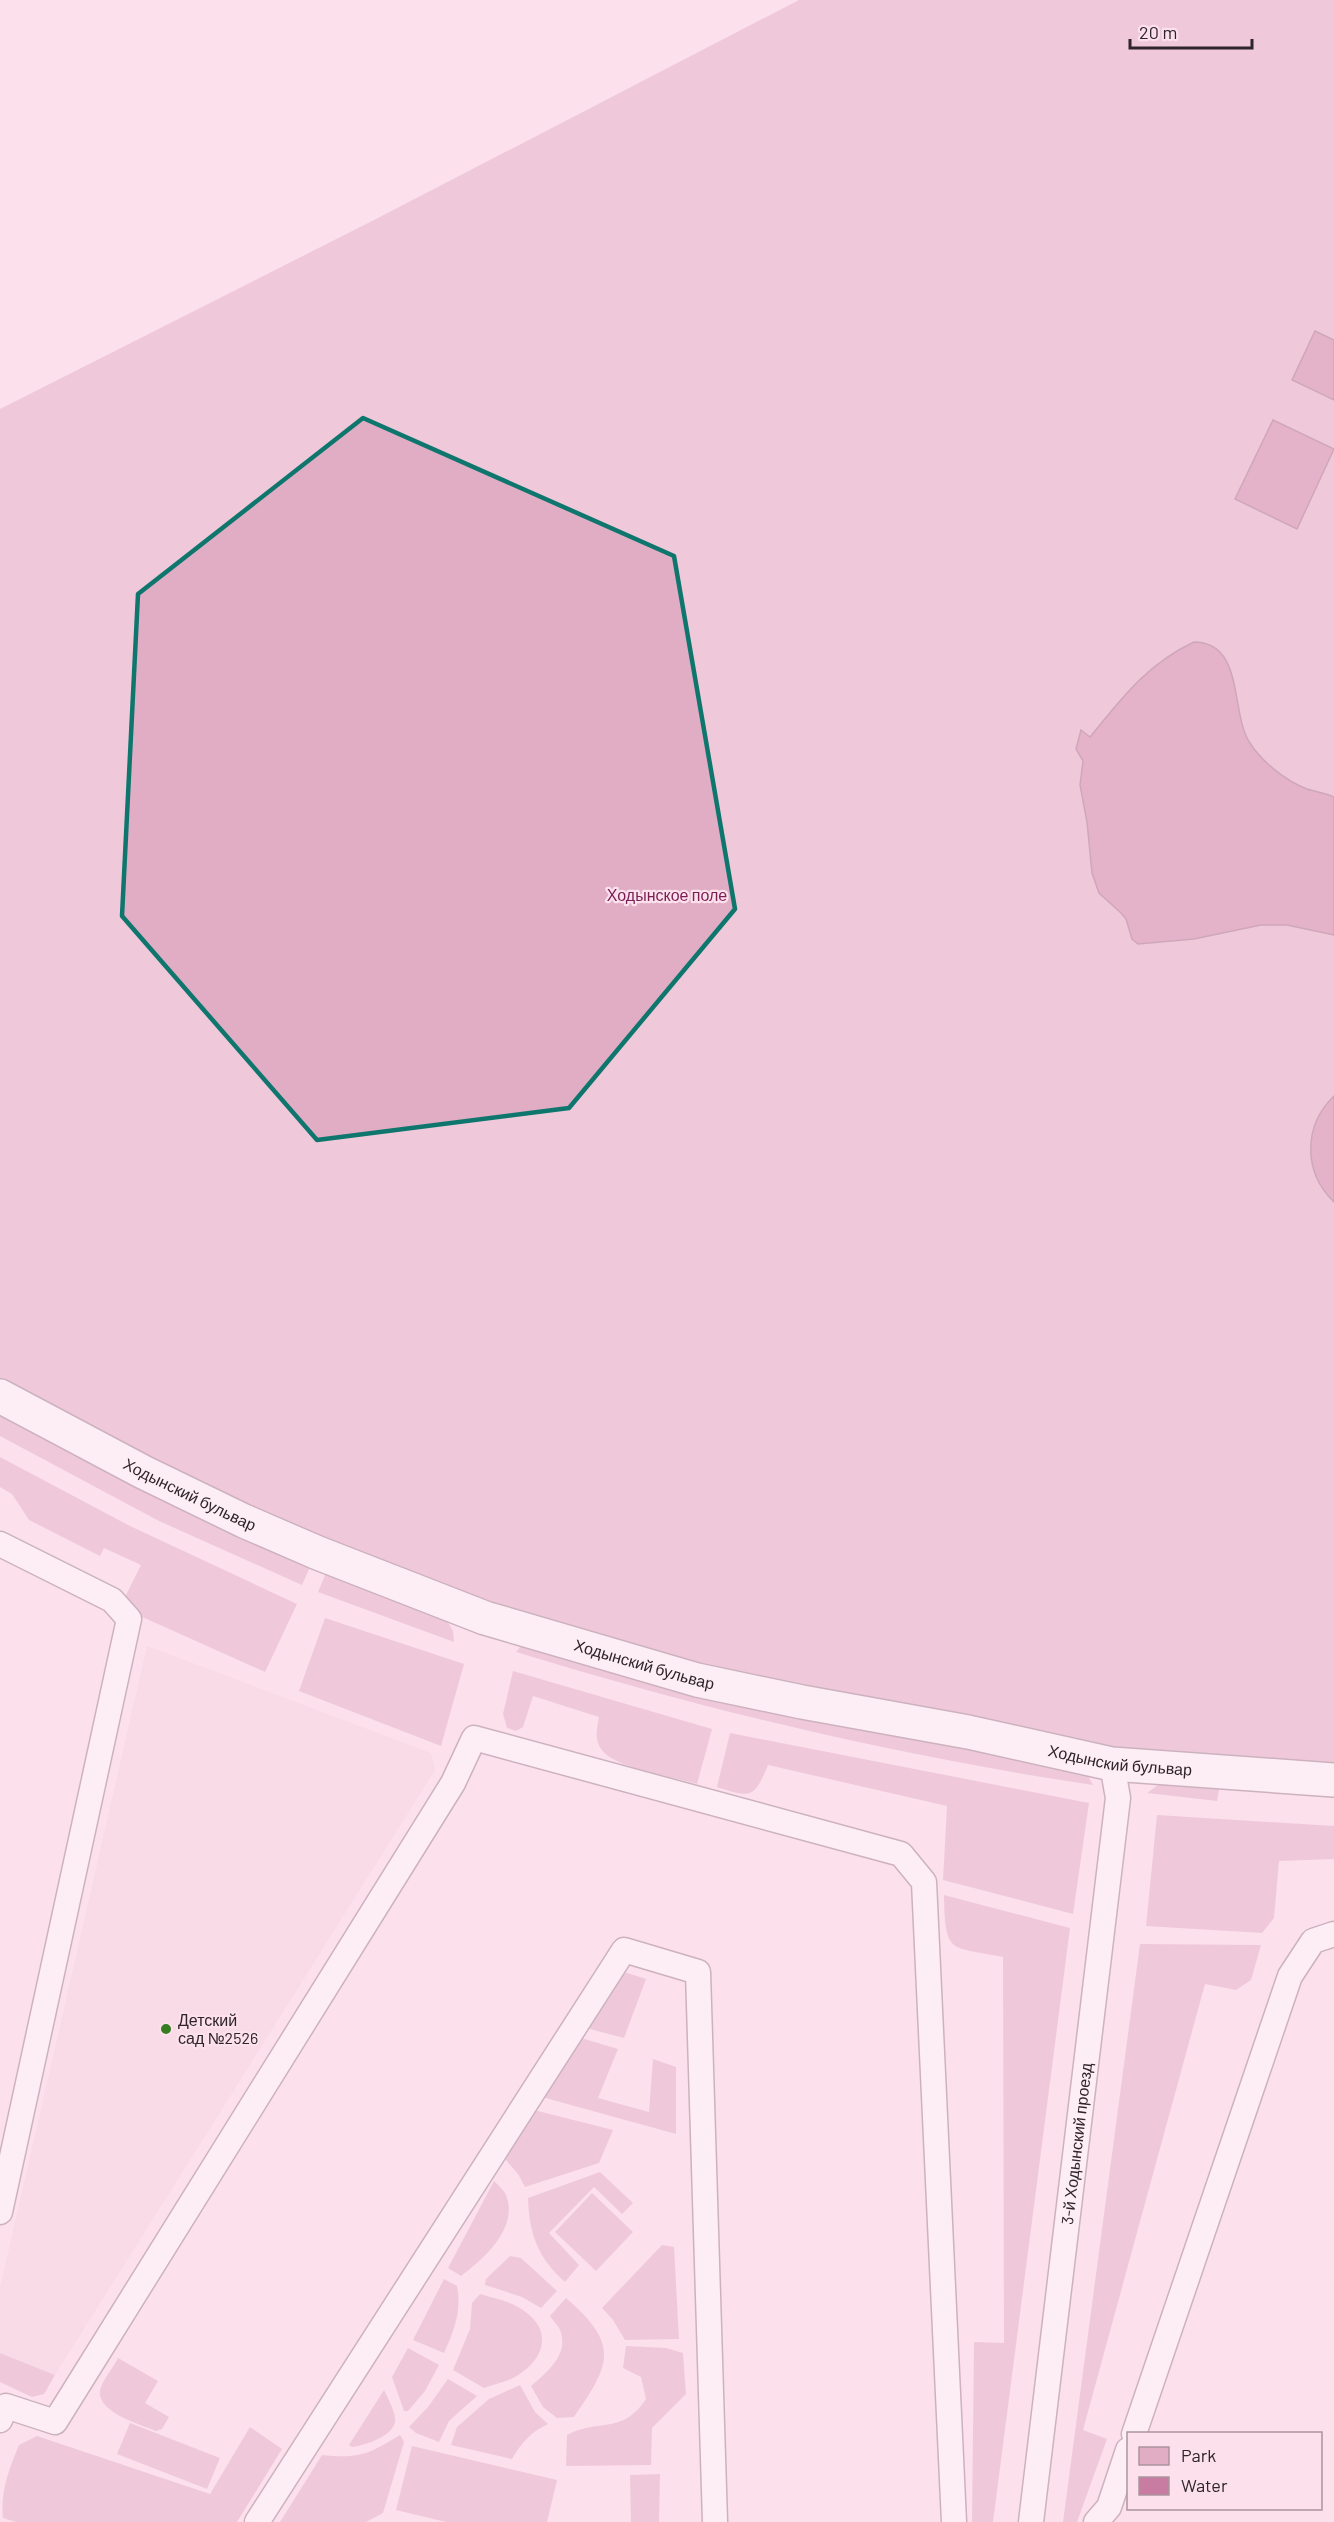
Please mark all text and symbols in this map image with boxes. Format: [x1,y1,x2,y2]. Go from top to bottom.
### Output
scale bar [1130,12,1252,50]
text: 20 m [1139,21,1177,43]
park label: Ходынское поле [607,885,727,904]
street label: Ходынский бульвар [121,1454,259,1534]
street label: Ходынский бульвар [572,1635,716,1692]
street label: Ходынский бульвар [1047,1740,1193,1779]
place label: Детский сад №2526 [178,2010,258,2047]
marker: Детский сад №2526 [159,2022,173,2036]
street label: 3-й Ходынский проезд [1057,2061,1095,2226]
legend [1127,2432,1322,2510]
text: Park [1181,2444,1216,2466]
text: Water [1181,2474,1228,2496]

